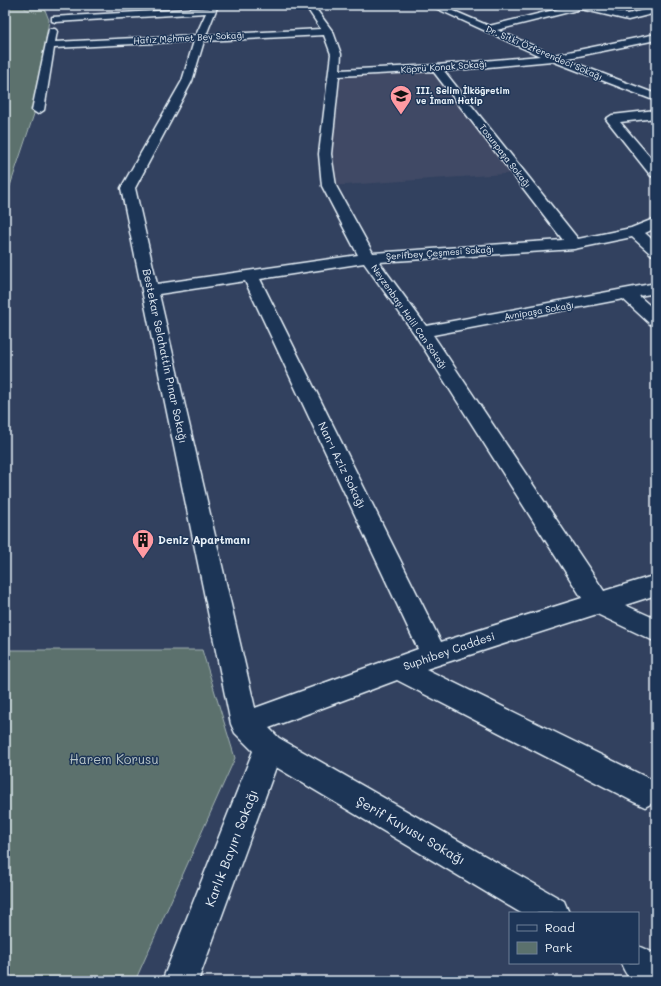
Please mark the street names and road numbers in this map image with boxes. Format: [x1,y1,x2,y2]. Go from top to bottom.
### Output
street label: Dr. Sıtkı Özferendeci Sokağı [484,23,604,82]
street label: Hafız Mehmet Bey Sokağı [133,29,245,46]
street label: Köprü Konak Sokağı [400,58,488,75]
street label: Tosunpaşa Sokağı [477,122,534,190]
street label: Şerifbey Çeşmesi Sokağı [386,243,494,262]
street label: Neyzenbaşı Halil Can Sokağı [369,262,450,371]
street label: Bestekar Selahattin Pınar Sokağı [140,267,191,445]
street label: Avnipaşa Sokağı [503,299,575,322]
street label: Nan-ı Aziz Sokağı [315,419,370,511]
street label: Suphibey Caddesi [401,628,497,673]
street label: Karlık Bayırı Sokağı [200,787,261,909]
street label: Şerif Kuyusu Sokağı [354,791,469,868]

